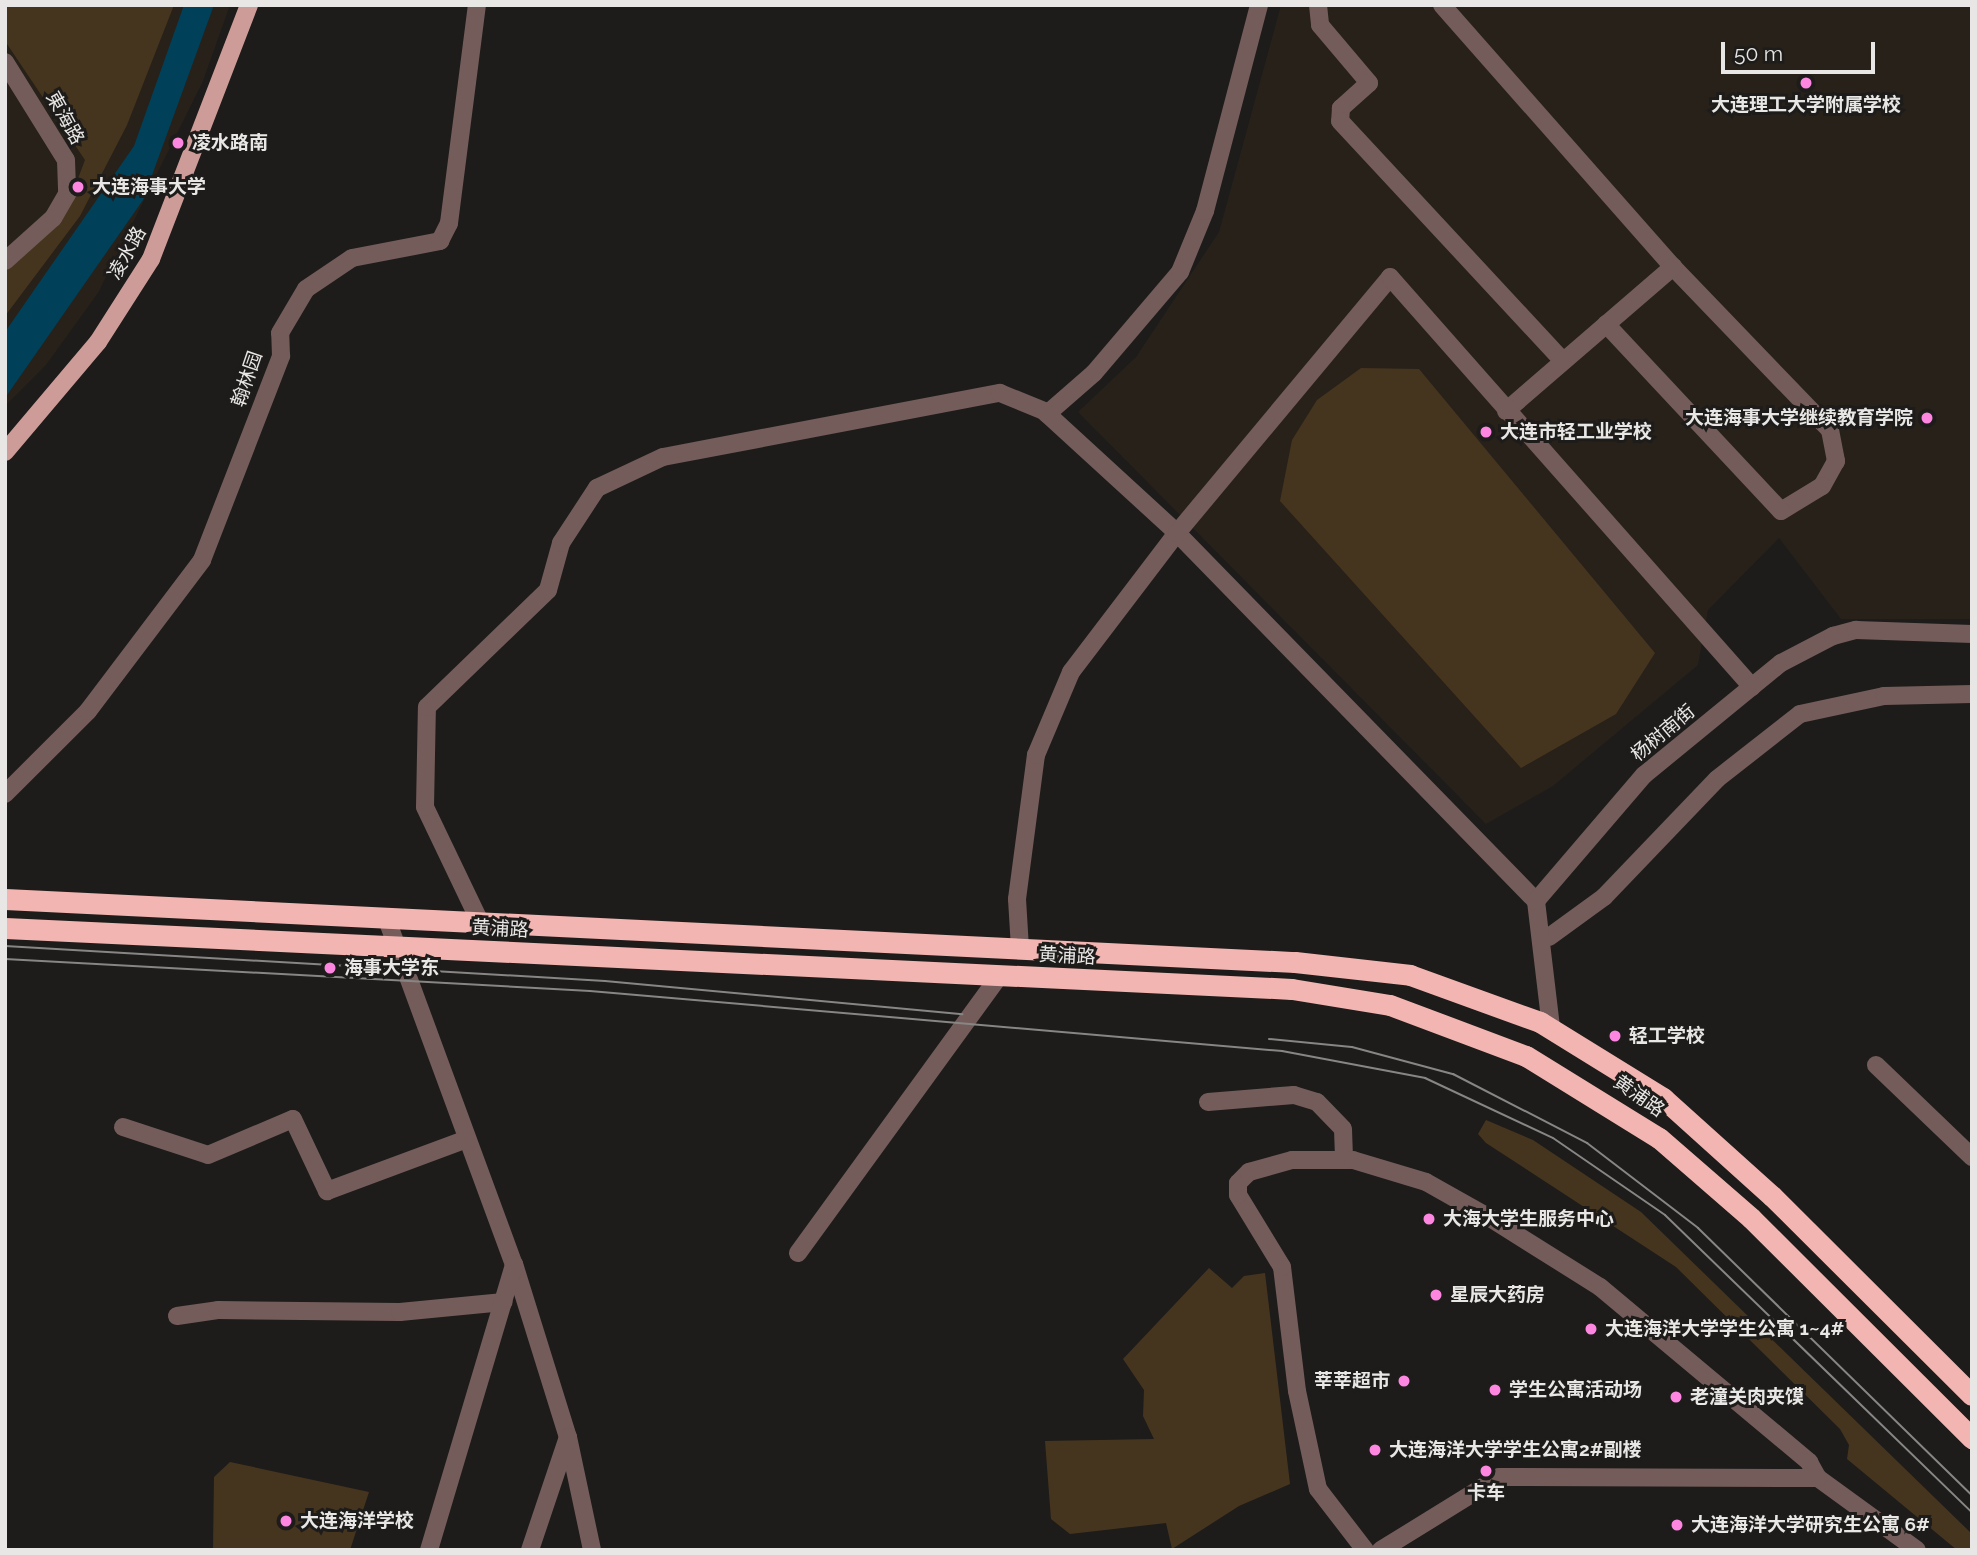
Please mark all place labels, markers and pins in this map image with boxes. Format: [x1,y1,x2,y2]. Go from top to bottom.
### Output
marker: 大连理工大学附属学校 [1798,75,1814,91]
place label: 大连理工大学附属学校 [1711,94,1901,116]
place label: 凌水路南 [192,132,268,154]
marker: 凌水路南 [170,135,186,151]
place label: 大连海事大学 [92,176,206,198]
marker: 大连海事大学 [70,179,86,195]
place label: 大连海事大学继续教育学院 [1685,407,1913,429]
marker: 大连海事大学继续教育学院 [1919,410,1935,426]
place label: 大连市轻工业学校 [1500,421,1652,443]
marker: 大连市轻工业学校 [1478,424,1494,440]
place label: 海事大学东 [344,957,439,979]
marker: 海事大学东 [322,960,338,976]
place label: 轻工学校 [1629,1025,1705,1047]
marker: 轻工学校 [1607,1028,1623,1044]
place label: 大海大学生服务中心 [1443,1208,1614,1230]
marker: 大海大学生服务中心 [1421,1211,1437,1227]
place label: 星辰大药房 [1450,1284,1545,1306]
marker: 星辰大药房 [1428,1287,1444,1303]
place label: 大连海洋大学学生公寓 1~4# [1605,1318,1844,1340]
marker: 大连海洋大学学生公寓 1~4# [1583,1321,1599,1337]
place label: 莘莘超市 [1314,1370,1390,1392]
marker: 莘莘超市 [1396,1373,1412,1389]
place label: 学生公寓活动场 [1509,1379,1642,1401]
marker: 学生公寓活动场 [1487,1382,1503,1398]
place label: 老潼关肉夹馍 [1690,1386,1804,1408]
marker: 老潼关肉夹馍 [1668,1389,1684,1405]
place label: 大连海洋大学学生公寓2#副楼 [1389,1439,1641,1461]
marker: 大连海洋大学学生公寓2#副楼 [1367,1442,1383,1458]
marker: 卡车 [1478,1463,1494,1479]
place label: 卡车 [1467,1482,1505,1504]
place label: 大连海洋学校 [300,1510,414,1532]
marker: 大连海洋学校 [278,1513,294,1529]
place label: 大连海洋大学研究生公寓 6# [1691,1514,1930,1536]
marker: 大连海洋大学研究生公寓 6# [1669,1517,1685,1533]

